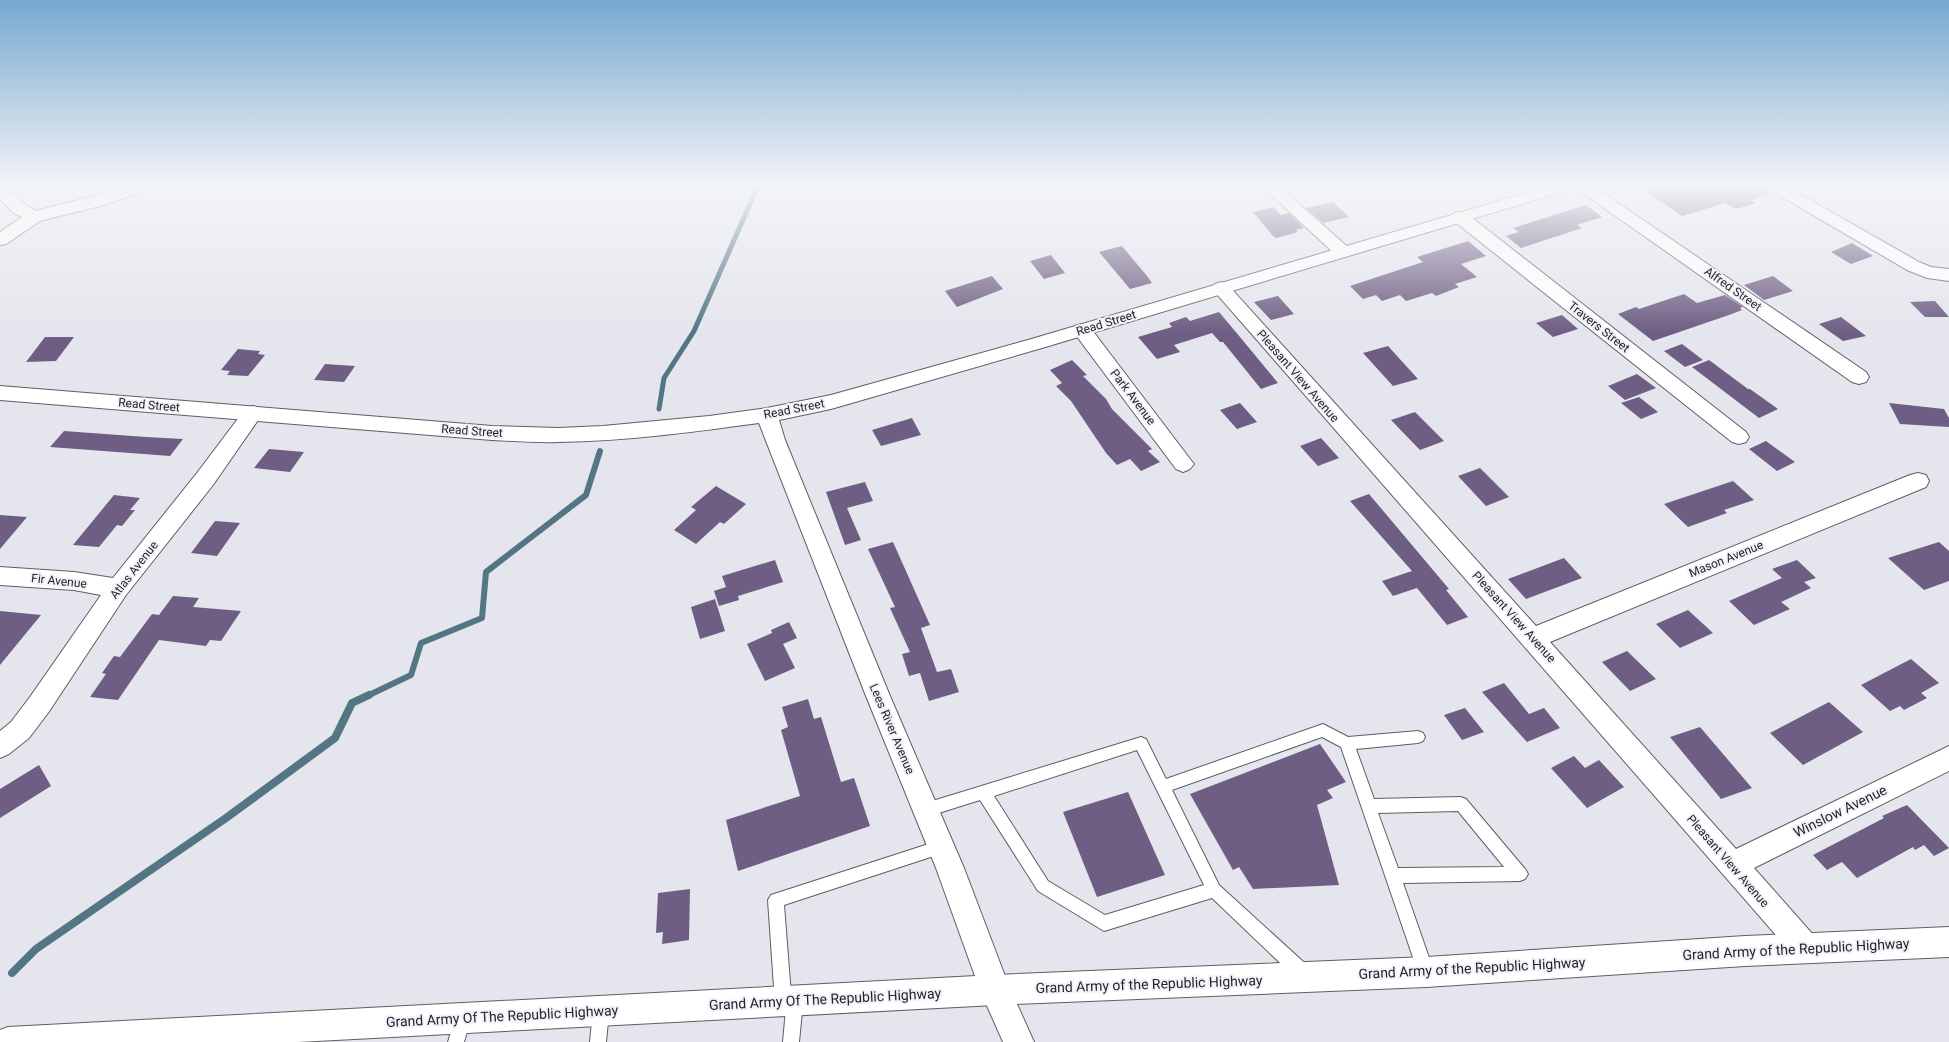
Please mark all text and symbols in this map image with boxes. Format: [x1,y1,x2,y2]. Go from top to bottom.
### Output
street label: Alfred Street [1702,264,1764,314]
street label: Travers Street [1566,299,1633,355]
street label: Read Street [1074,307,1138,339]
street label: Pleasant View Avenue [1254,327,1342,425]
street label: Park Avenue [1107,366,1159,428]
street label: Read Street [118,395,180,415]
street label: Read Street [762,396,826,422]
street label: Read Street [441,422,503,440]
street label: Atlas Avenue [107,538,161,602]
street label: Mason Avenue [1687,538,1765,580]
street label: Pleasant View Avenue [1469,569,1559,665]
street label: Fir Avenue [30,571,88,591]
street label: Lees River Avenue [867,682,917,776]
street label: Winslow Avenue [1791,781,1889,841]
street label: Pleasant View Avenue [1684,812,1772,910]
street label: Grand Army of the Republic Highway [1682,935,1910,963]
street label: Grand Army of the Republic Highway [1358,954,1586,982]
street label: Grand Army of the Republic Highway [1035,972,1263,996]
street label: Grand Army Of The Republic Highway [709,985,942,1013]
street label: Grand Army Of The Republic Highway [386,1002,619,1030]

